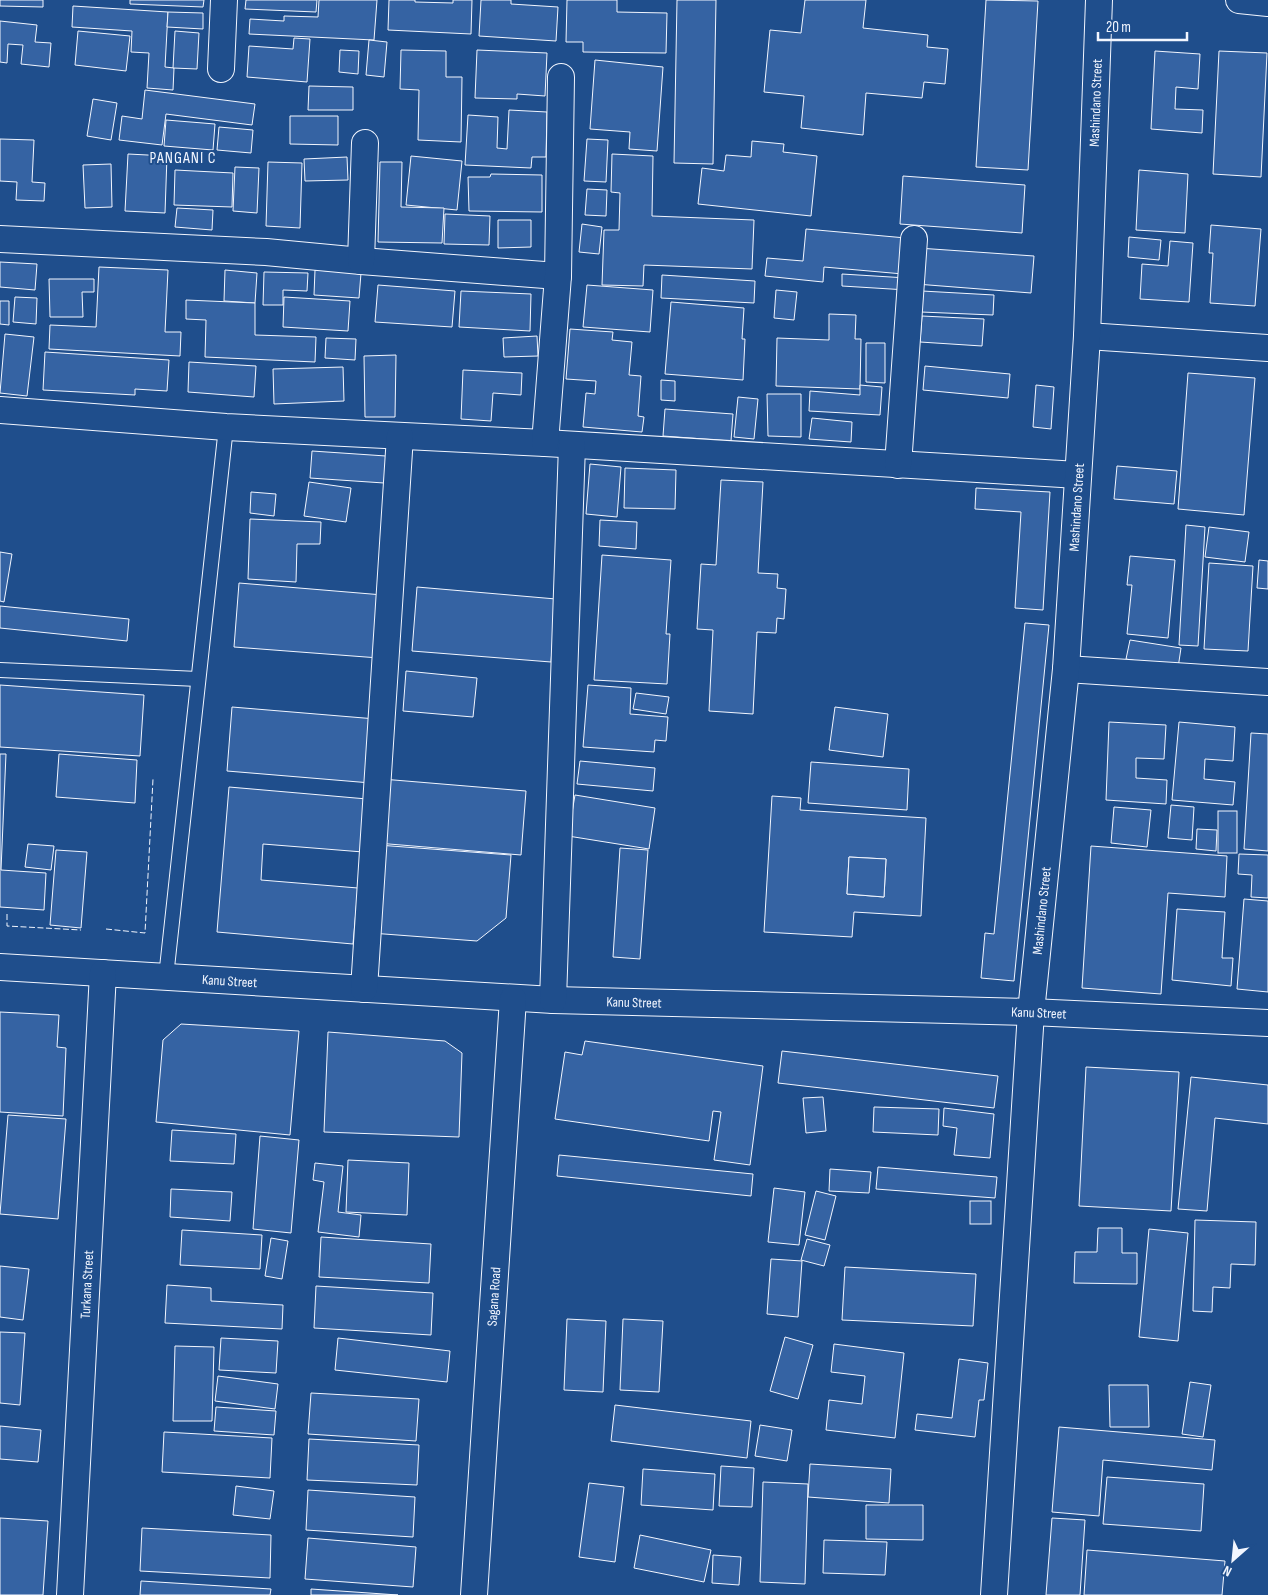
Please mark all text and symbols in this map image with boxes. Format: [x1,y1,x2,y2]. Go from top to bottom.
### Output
scale bar [1098,10,1187,42]
text: 20 m [1106,18,1131,37]
street label: Mashindano Street [1085,58,1105,147]
district label: PANGANI C [150,149,216,168]
street label: Mashindano Street [1065,463,1087,552]
street label: Mashindano Street [1028,866,1054,955]
street label: Kanu Street [201,971,258,991]
street label: Kanu Street [606,993,662,1011]
street label: Kanu Street [1011,1003,1067,1022]
street label: Turkana Street [76,1250,97,1319]
street label: Sagana Road [483,1266,504,1327]
north arrow [1208,1535,1258,1585]
text: N [1220,1562,1235,1580]

